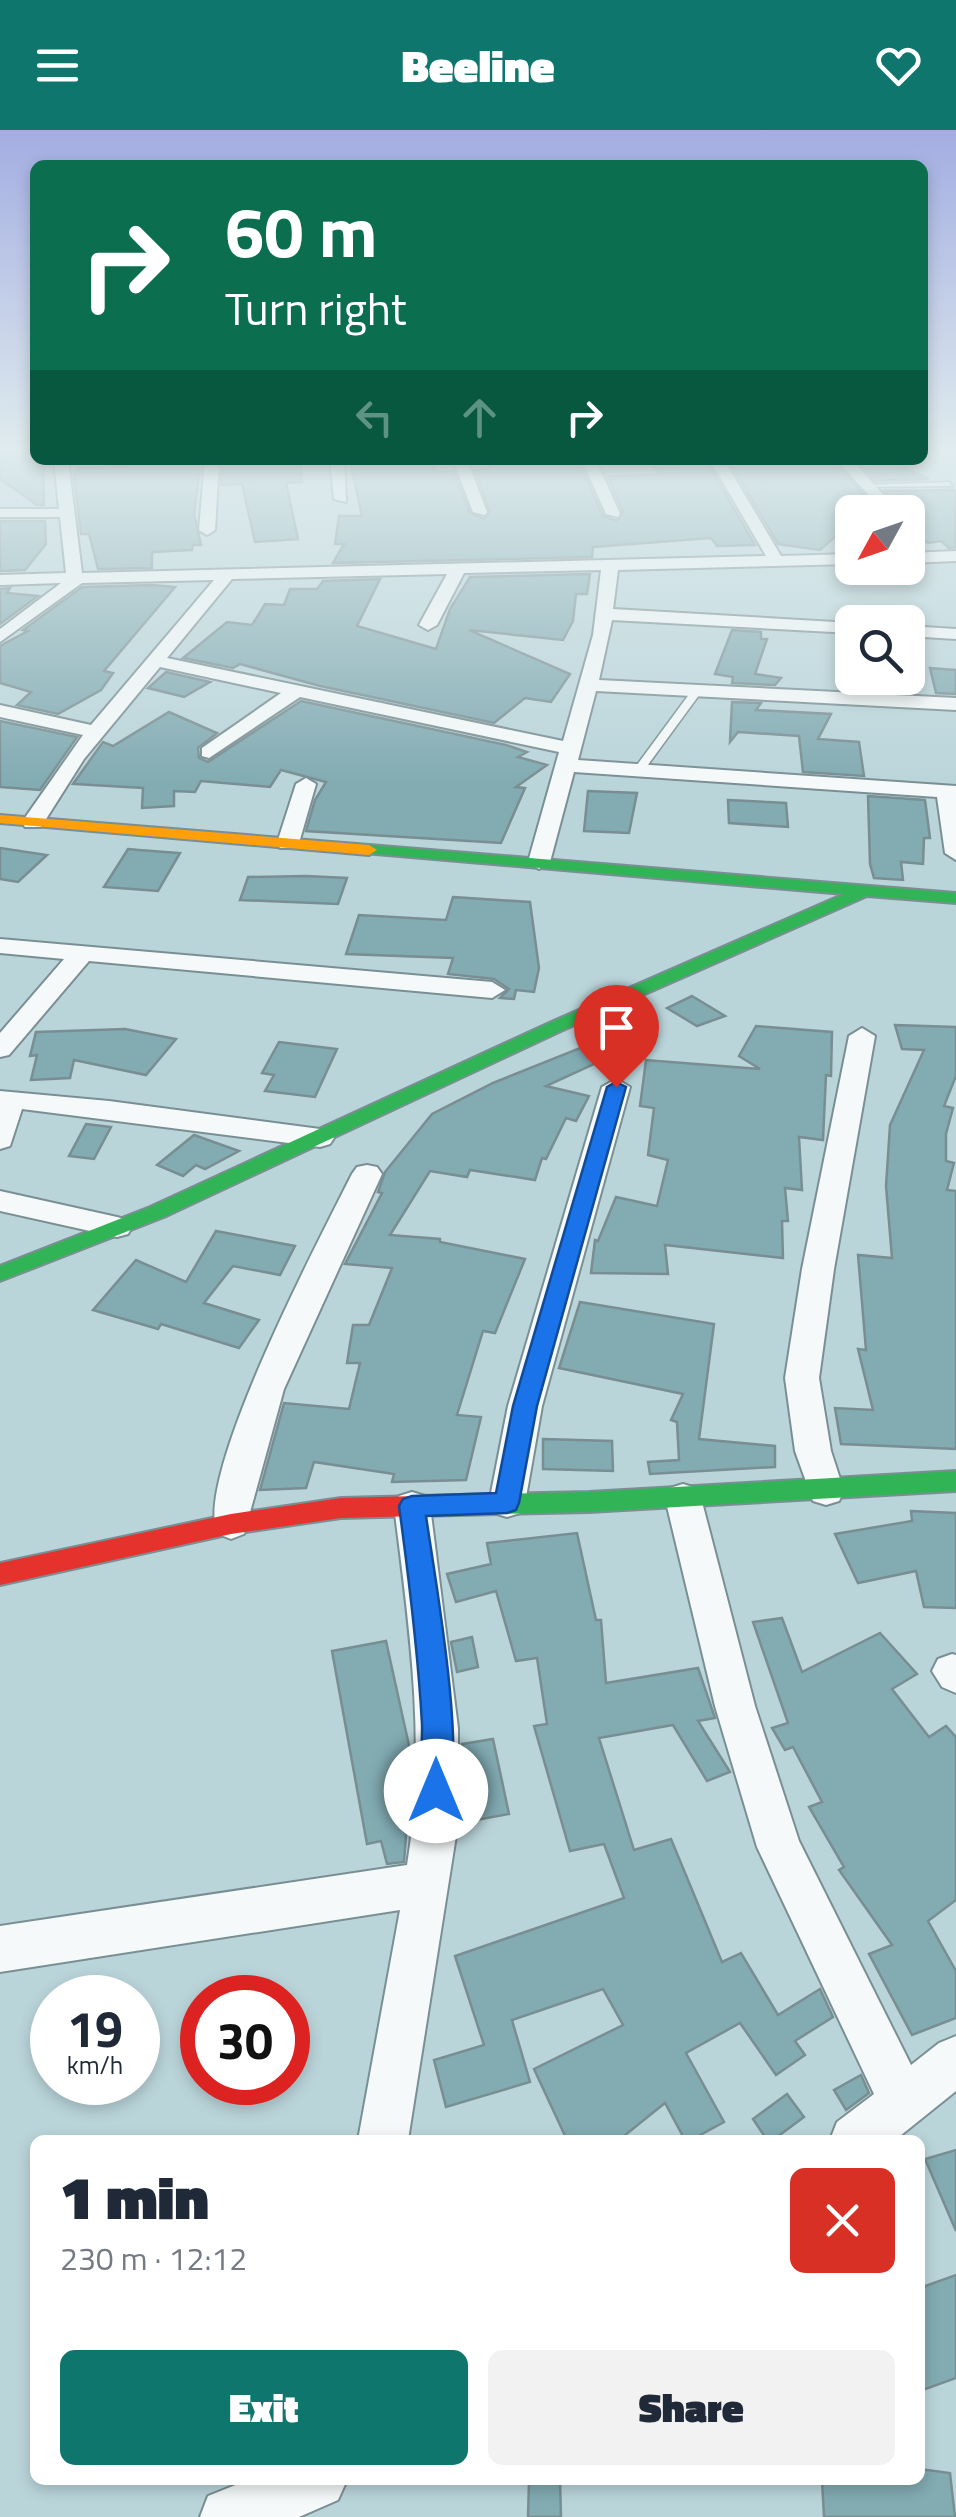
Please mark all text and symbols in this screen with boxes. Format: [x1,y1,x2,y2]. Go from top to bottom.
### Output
text: Beeline [401,31,555,99]
icon: menu [30,38,85,93]
icon: heart [871,38,926,93]
text: 60 m [225,178,378,284]
icon: right [60,200,190,330]
text: Turn right [225,274,407,342]
icon: left [347,390,402,445]
icon: ahead [452,390,507,445]
icon: right [557,390,612,445]
north arrow [835,495,925,585]
map controls [835,495,925,695]
button: search [835,605,925,695]
pin [574,985,659,1088]
icon: arrive [589,1000,644,1055]
position arrow [384,1739,488,1843]
speed limit sign: 30 [180,1975,310,2105]
text: 19 [67,1990,123,2066]
text: km/h [67,2046,123,2084]
text: 1 min [60,2151,209,2242]
button: close [790,2168,895,2273]
text: 230 m · 12:12 [60,2234,247,2282]
button: Exit [60,2350,468,2465]
button: Share [488,2350,895,2465]

